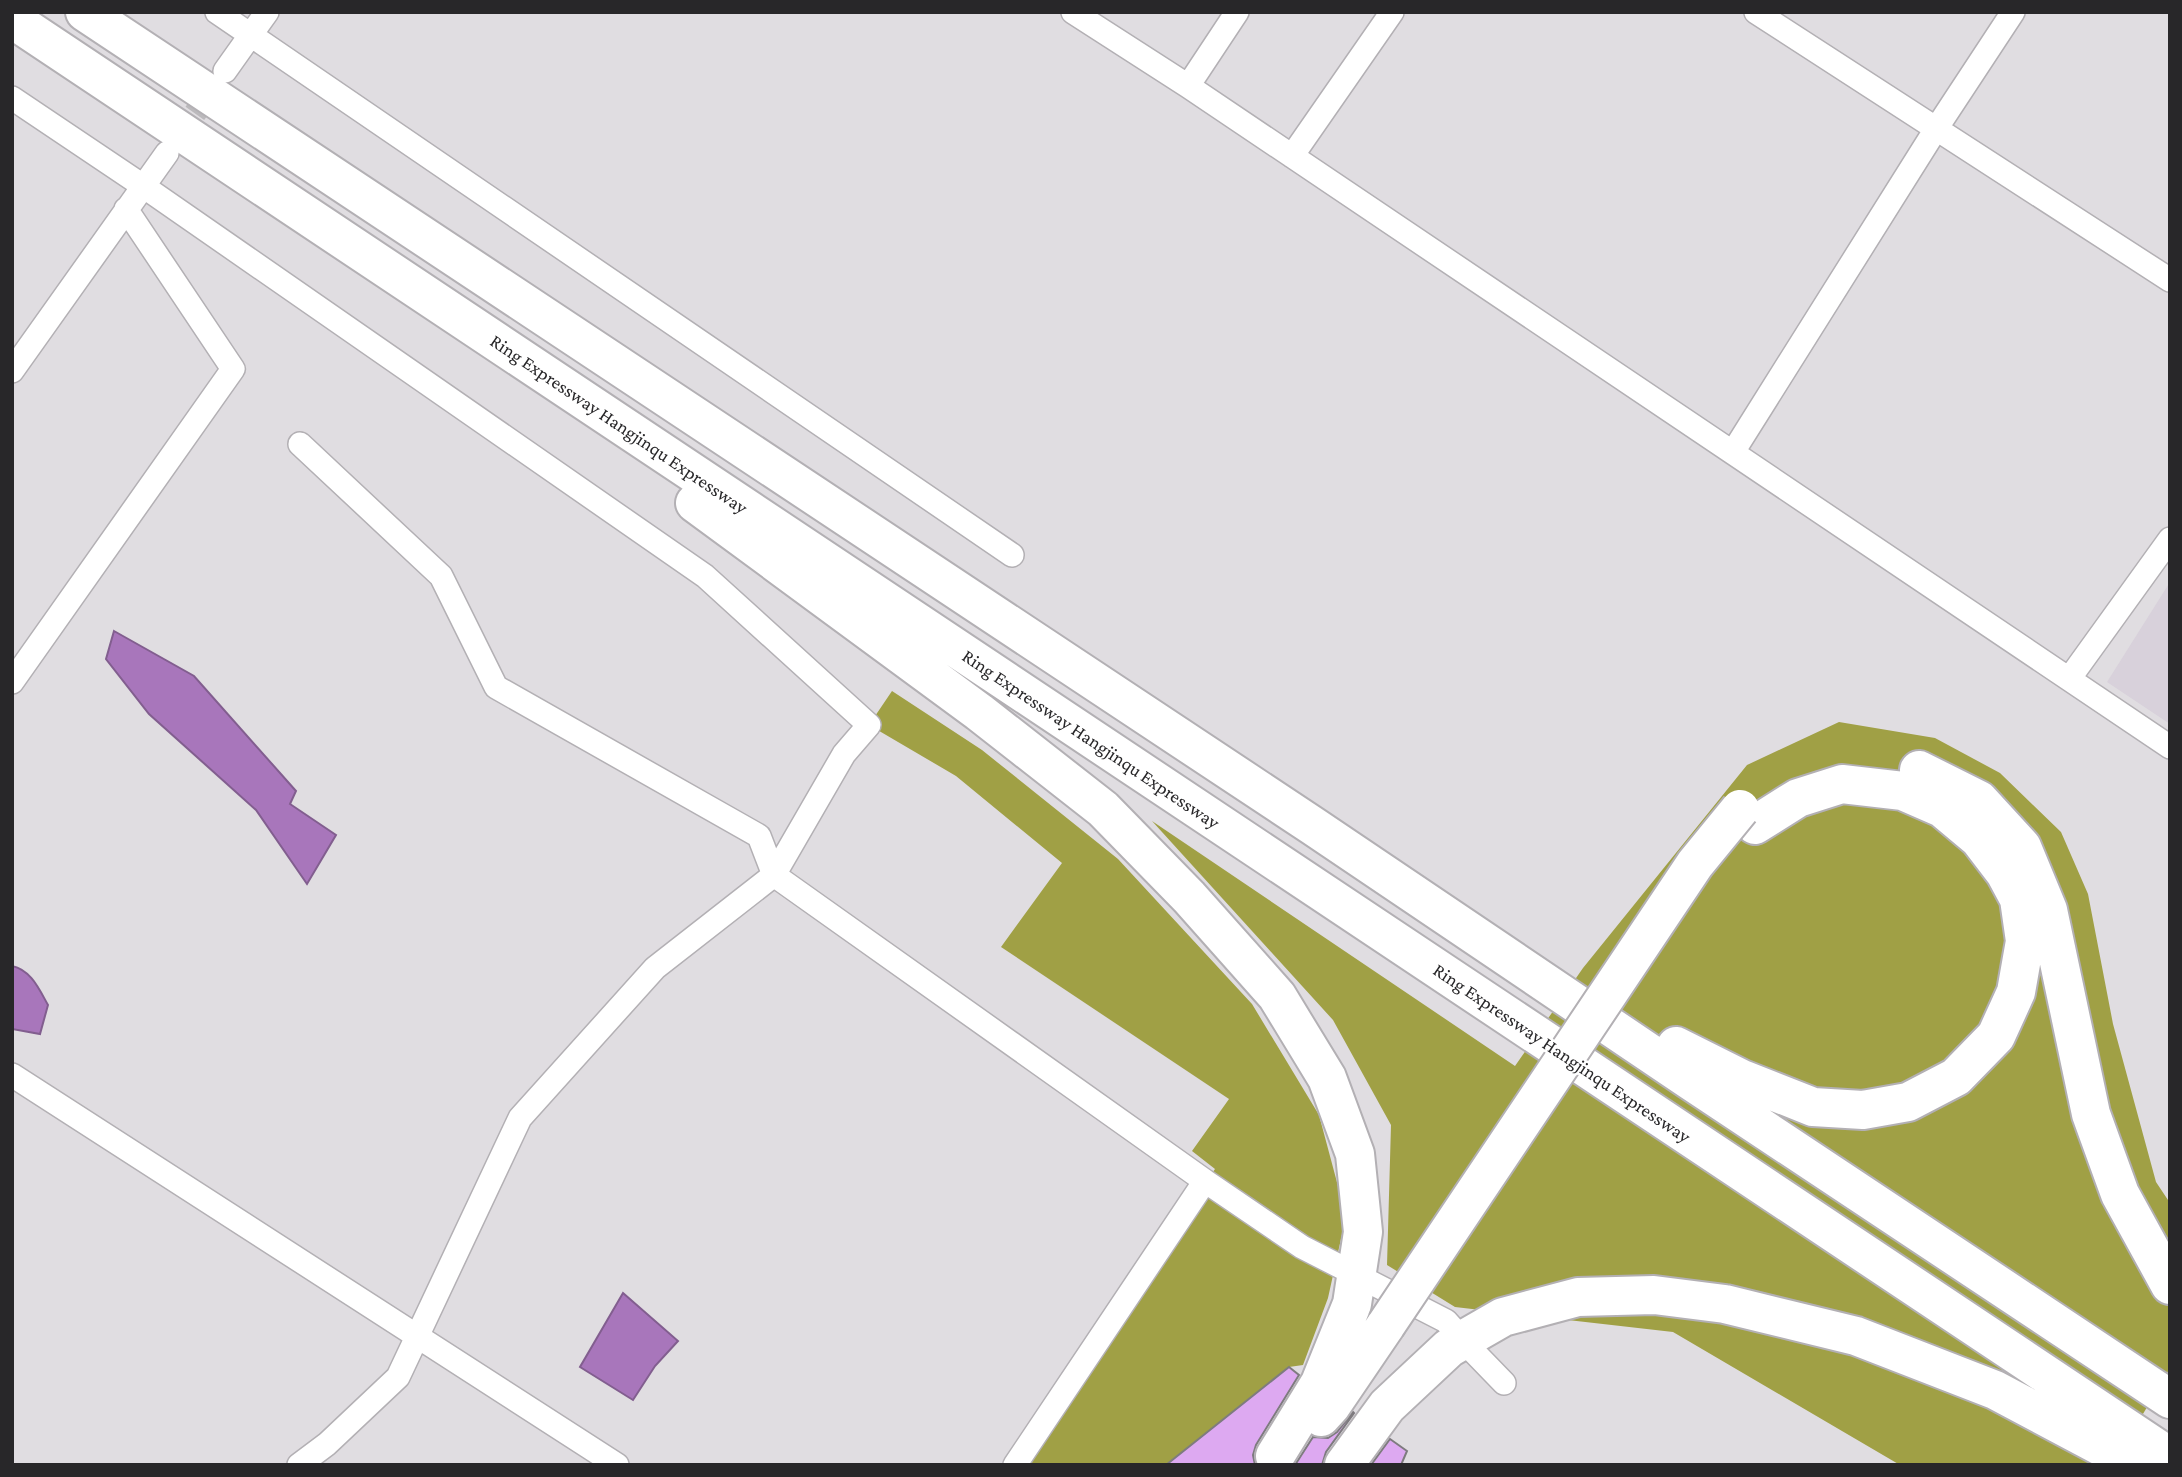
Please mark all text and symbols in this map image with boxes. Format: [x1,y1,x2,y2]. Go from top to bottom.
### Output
street label: Ring Expressway Hangjinqu Expressway [486,330,752,519]
street label: Ring Expressway Hangjinqu Expressway [958,645,1224,834]
street label: Ring Expressway Hangjinqu Expressway [1429,959,1695,1148]

